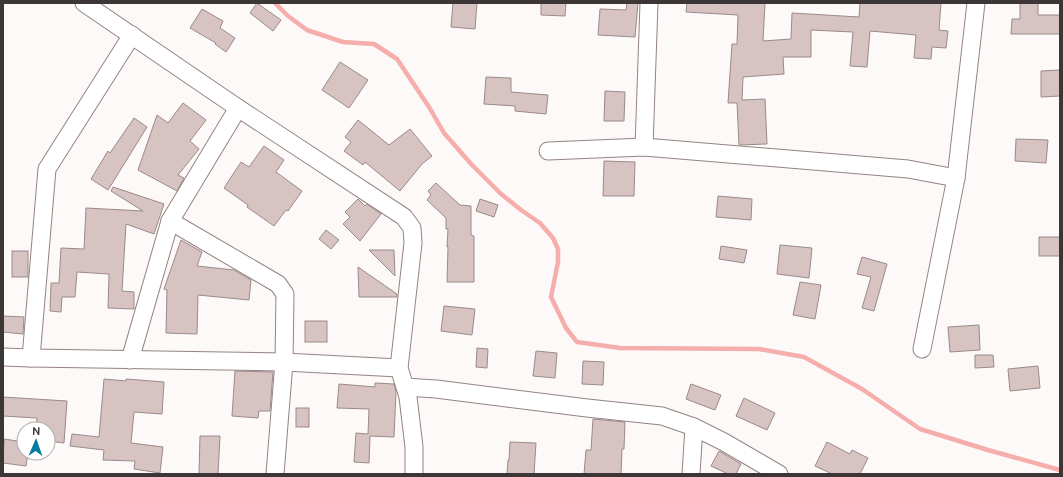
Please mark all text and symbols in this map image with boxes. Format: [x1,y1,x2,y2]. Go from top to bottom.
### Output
north arrow [16,421,56,461]
text: N [32,425,41,437]

